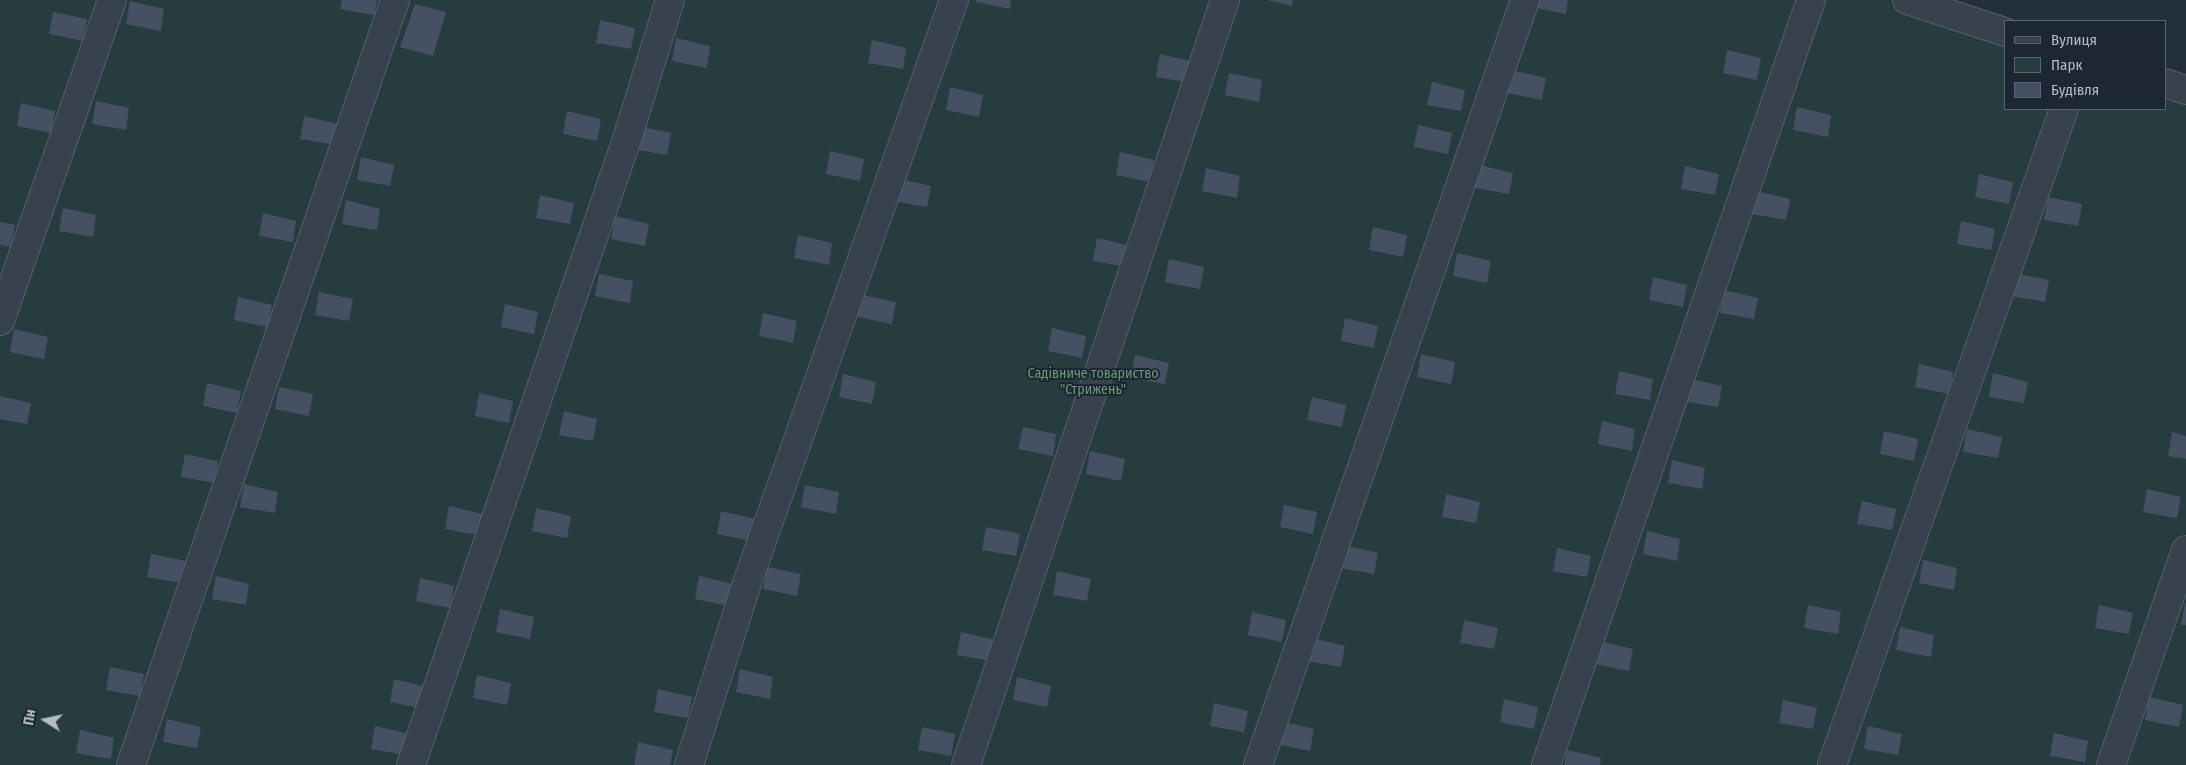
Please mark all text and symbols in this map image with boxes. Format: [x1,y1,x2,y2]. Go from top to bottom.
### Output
legend [2004,20,2166,110]
text: Вулиця [2051,31,2097,49]
text: Парк [2051,56,2082,74]
text: Будівля [2051,81,2099,99]
park label: Садівниче товариство "Стрижень" [1027,366,1159,398]
north arrow [20,695,70,745]
text: Пн [20,708,39,727]

